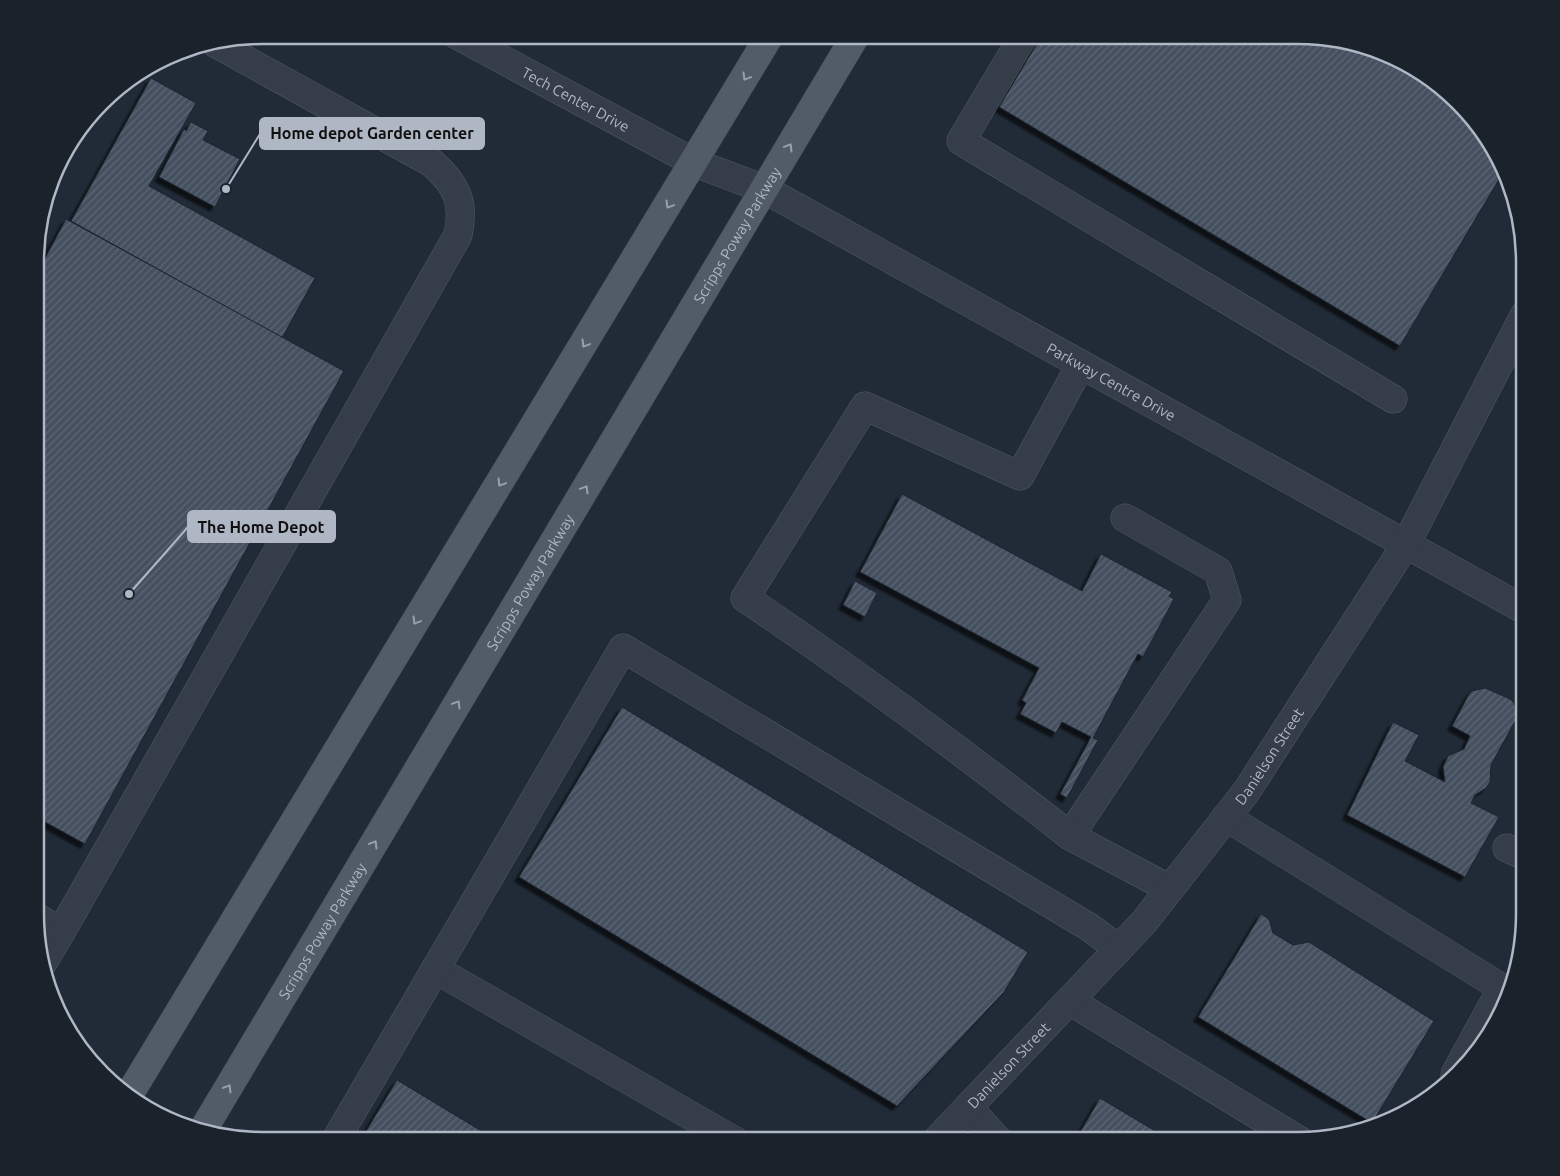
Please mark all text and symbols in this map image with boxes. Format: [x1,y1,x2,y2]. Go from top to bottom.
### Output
street label: Tech Center Drive [519,63,633,135]
one-way arrow [742,72,752,81]
callout: Home depot Garden center [260,118,484,149]
text: Home depot Garden center [270,124,474,142]
one-way arrow [782,144,792,153]
street label: Scripps Poway Parkway [690,164,784,306]
one-way arrow [666,199,676,208]
one-way arrow [582,338,591,347]
street label: Parkway Centre Drive [1044,339,1179,424]
one-way arrow [497,477,507,486]
one-way arrow [578,486,588,495]
callout: The Home Depot [188,511,335,542]
street label: Scripps Poway Parkway [483,511,577,653]
text: The Home Depot [198,518,325,536]
one-way arrow [413,616,423,625]
one-way arrow [450,701,460,710]
street label: Danielson Street [1231,704,1307,808]
one-way arrow [367,840,377,849]
street label: Scripps Poway Parkway [275,860,369,1002]
street label: Danielson Street [964,1018,1053,1111]
one-way arrow [221,1085,231,1094]

